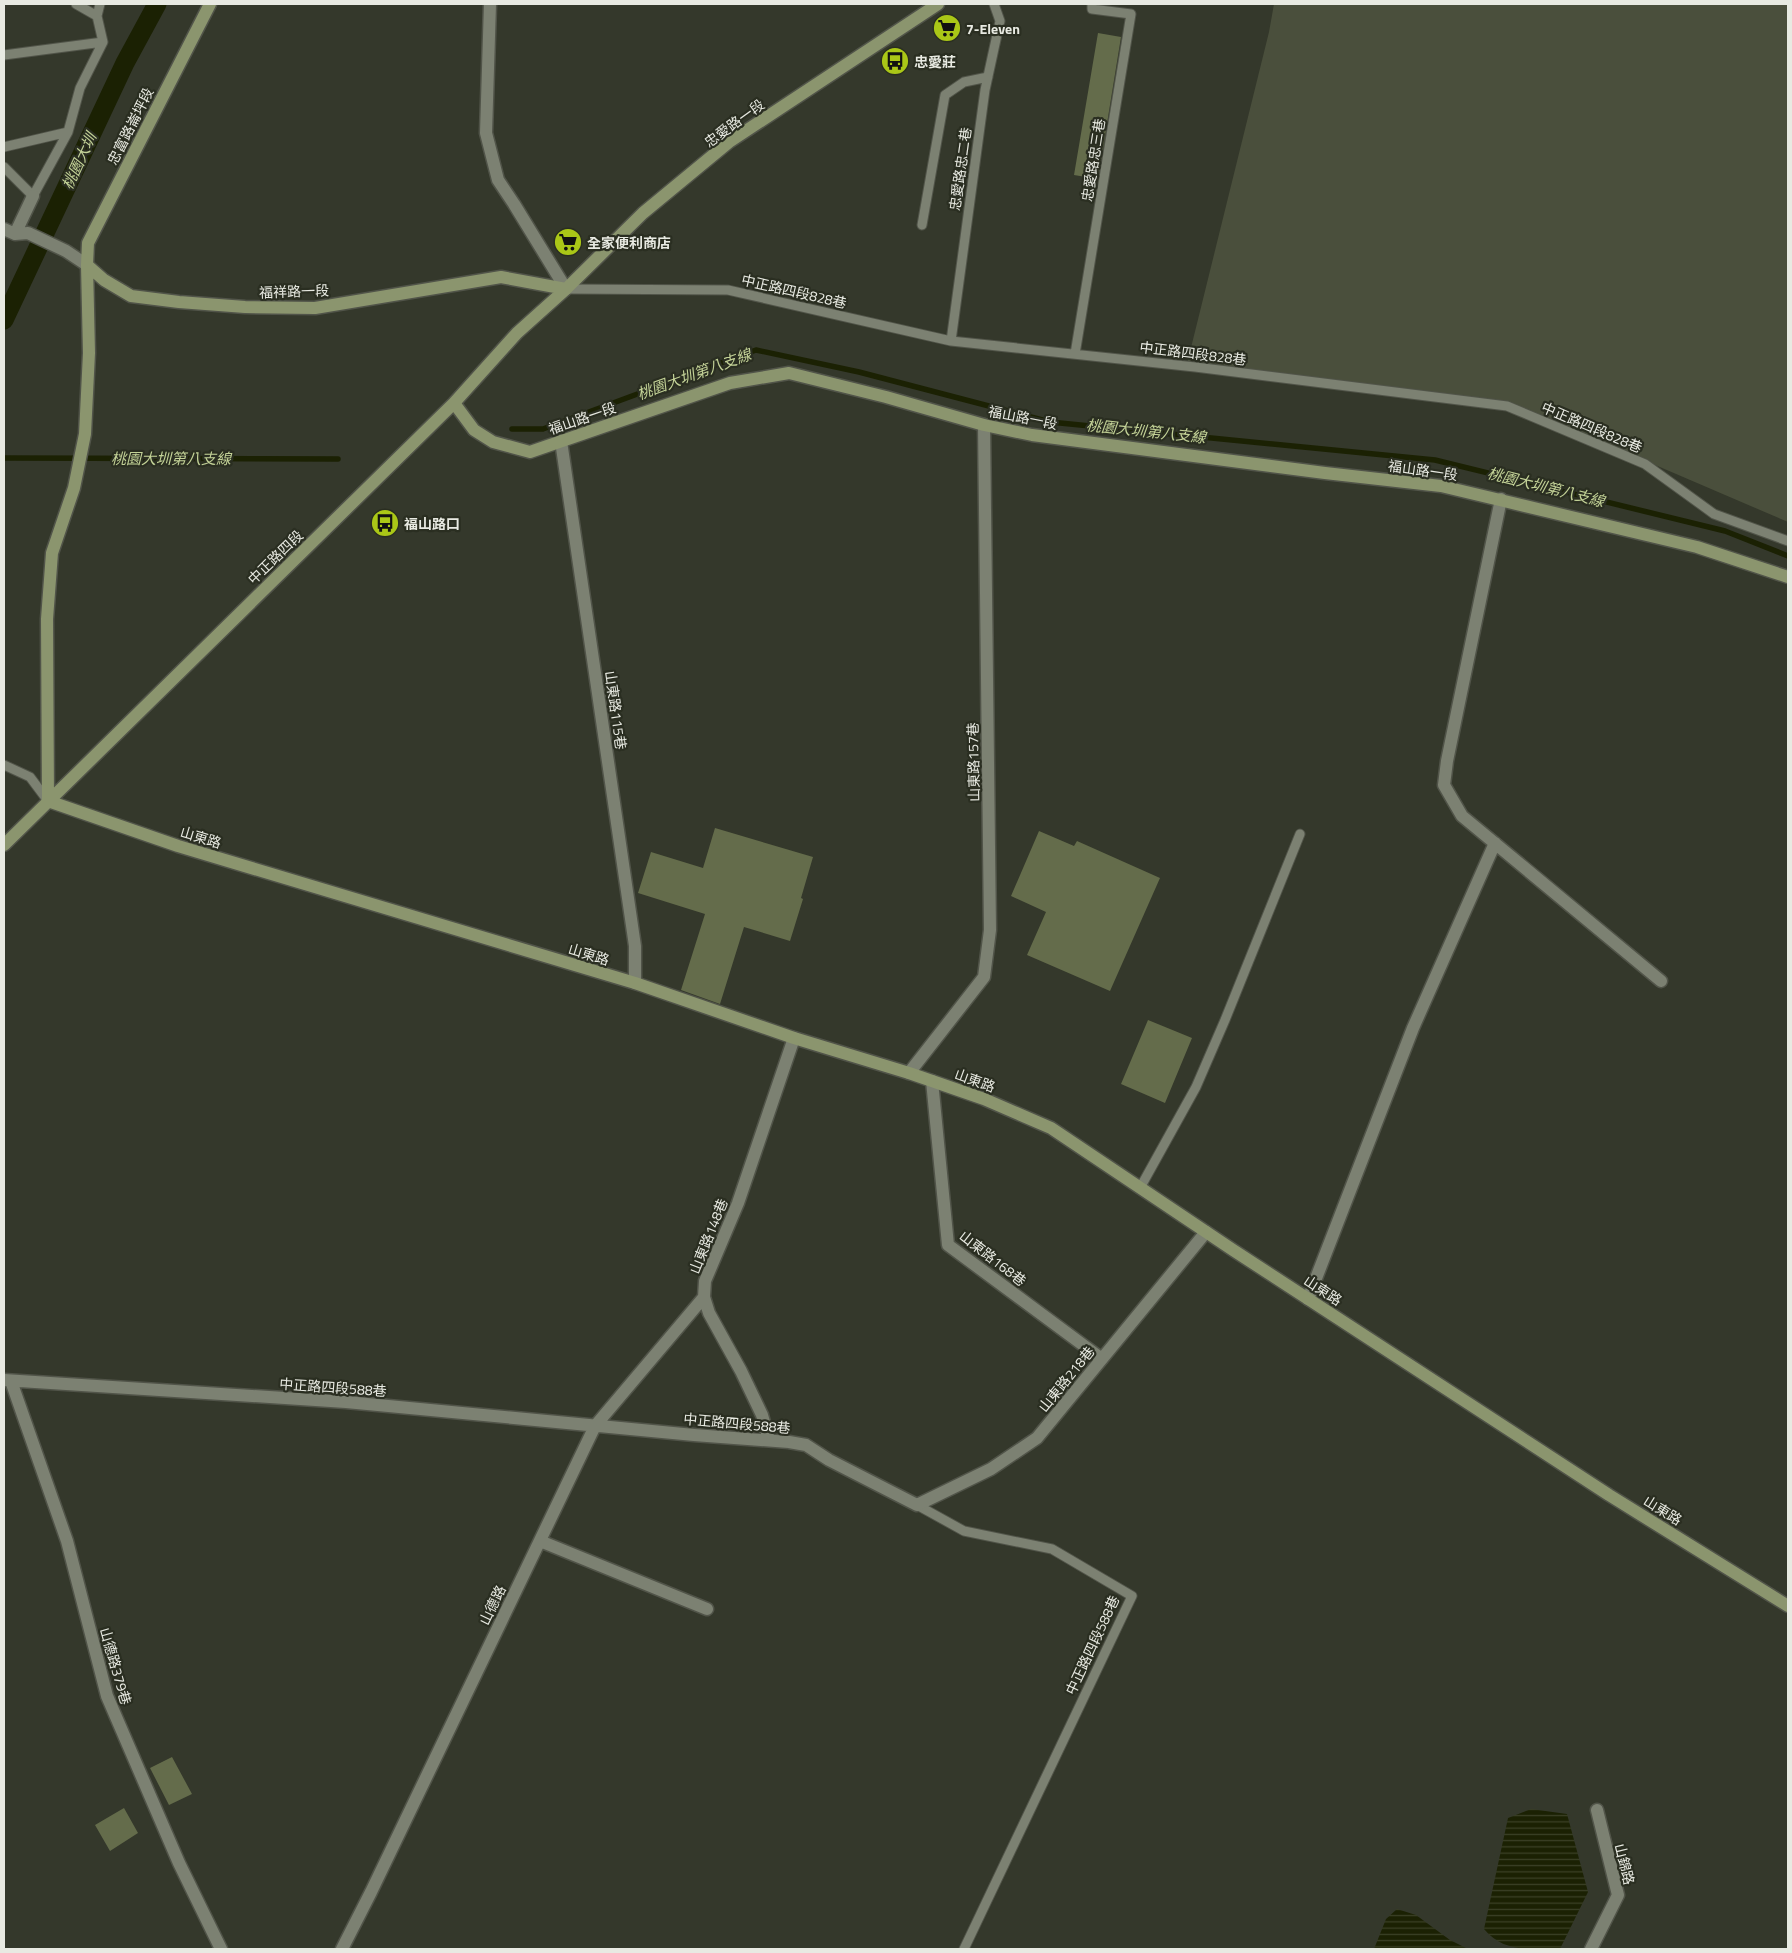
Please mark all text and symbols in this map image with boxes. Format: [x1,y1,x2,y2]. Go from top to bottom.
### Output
supermarket icon: 7-Eleven [932,13,962,43]
place label: 7-Eleven [966,18,1020,39]
bus stop icon: 忠愛莊 [880,46,910,76]
place label: 忠愛莊 [914,51,956,72]
street label: 忠富路崙坪段 [102,84,158,168]
street label: 忠愛路一段 [700,94,768,152]
street label: 忠愛路忠三巷 [1076,117,1110,203]
street label: 忠愛路忠二巷 [944,126,976,212]
water label: 桃園大圳 [56,127,103,193]
supermarket icon: 全家便利商店 [553,227,583,257]
place label: 全家便利商店 [587,232,671,253]
street label: 中正路四段828巷 [739,269,849,313]
street label: 福祥路一段 [259,279,329,303]
street label: 中正路四段828巷 [1138,336,1248,370]
water label: 桃園大圳第八支線 [634,342,756,405]
street label: 中正路四段828巷 [1538,396,1646,458]
street label: 福山路一段 [545,397,619,439]
street label: 福山路一段 [987,400,1059,434]
water label: 桃園大圳第八支線 [1085,413,1209,449]
water label: 桃園大圳第八支線 [111,447,233,470]
street label: 福山路一段 [1387,455,1459,485]
water label: 桃園大圳第八支線 [1485,461,1609,513]
bus stop icon: 福山路口 [370,508,400,538]
place label: 福山路口 [404,513,460,534]
street label: 中正路四段 [243,525,307,589]
street label: 山東路115巷 [600,669,632,751]
street label: 山東路157巷 [962,722,984,802]
street label: 山東路 [178,821,224,853]
street label: 山東路 [566,938,612,970]
street label: 山東路 [952,1063,998,1097]
street label: 山東路148巷 [683,1195,733,1277]
street label: 山東路168巷 [955,1225,1031,1291]
street label: 山東路 [1300,1270,1346,1310]
street label: 山東路218巷 [1033,1341,1099,1417]
street label: 中正路四段588巷 [279,1373,387,1401]
street label: 中正路四段588巷 [683,1408,791,1438]
street label: 山東路 [1640,1490,1686,1530]
street label: 山德路 [473,1582,511,1628]
street label: 中正路四段588巷 [1060,1592,1124,1698]
street label: 山德路379巷 [95,1625,137,1707]
street label: 山錦路 [1610,1841,1640,1887]

